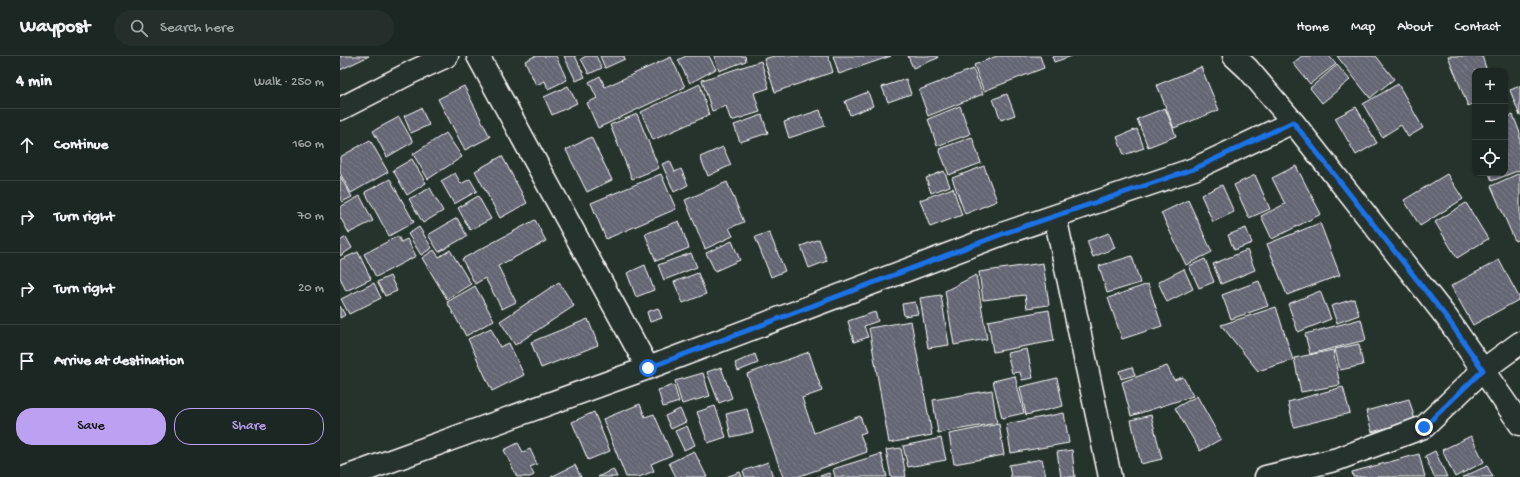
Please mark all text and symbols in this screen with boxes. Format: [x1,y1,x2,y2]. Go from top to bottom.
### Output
search box [114,10,394,46]
text: Waypost [20,16,90,39]
icon: search [128,17,150,39]
text: Search here [160,19,234,37]
text: Home [1297,19,1329,36]
text: Map [1351,19,1375,36]
text: About [1397,19,1433,36]
text: Contact [1455,19,1500,36]
map controls [1472,68,1508,176]
button: + [1472,68,1508,104]
text: 4 min [16,72,52,92]
text: Walk · 250 m [254,75,324,90]
button: − [1472,104,1508,140]
icon: ahead [16,134,38,156]
text: Continue [54,136,108,154]
text: 160 m [292,137,324,152]
button: locate [1472,140,1508,176]
icon: right [16,206,38,228]
text: Turn right [54,208,114,226]
text: 70 m [298,209,324,224]
icon: right [16,278,38,300]
text: Turn right [54,280,114,298]
text: 20 m [298,281,324,296]
icon: arrive [16,350,38,372]
text: Arrive at destination [54,352,184,370]
route start [639,359,657,377]
button: Save [16,408,166,445]
button: Share [174,408,324,445]
route end [1415,418,1433,436]

